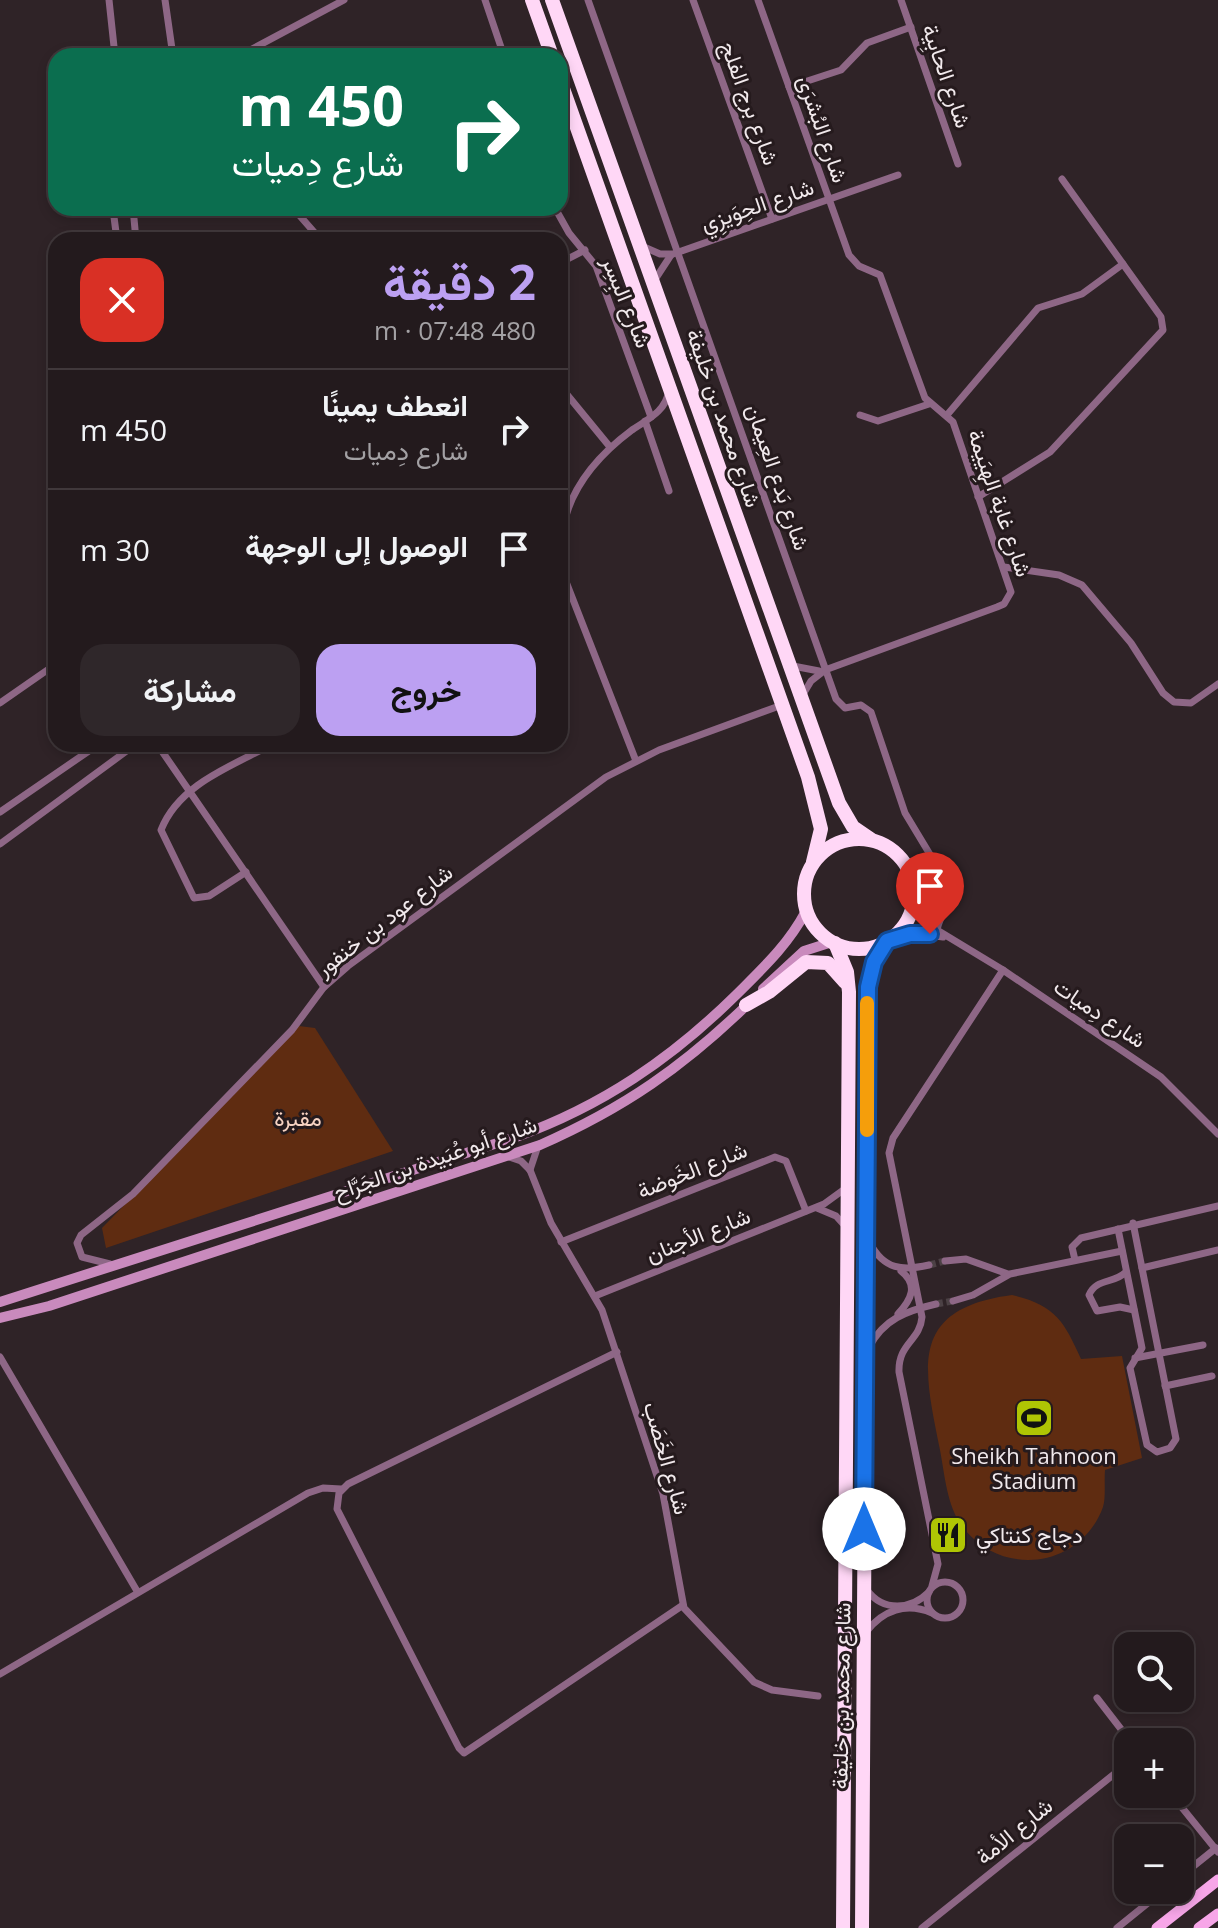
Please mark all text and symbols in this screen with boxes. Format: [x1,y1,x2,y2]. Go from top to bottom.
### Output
street label: شارع الحابِية [913,20,980,133]
street label: شارع برج الفلج [714,36,787,169]
text: 450 m [238,66,404,142]
street label: شارع البُشرَى [791,71,856,187]
icon: right [432,80,536,184]
text: شارع دِميات [232,138,404,187]
street label: شارع الحِوَيزِي [696,171,819,242]
text: 2 دقيقة [383,249,536,314]
street label: شارع البِسِر [592,251,660,353]
button: close [80,258,164,342]
text: 480 m · 07:48 [374,312,536,348]
street label: شارع محمد بن خليفة [679,324,770,511]
text: انعطف يمينًا [322,384,468,425]
street label: شارع بَدع العِيمان [739,400,818,554]
icon: right [492,407,536,451]
text: 450 m [80,409,167,450]
street label: شارع غابة الهِيَيمة [957,425,1040,582]
text: شارع دِميات [344,432,468,468]
text: الوصول إلى الوجهة [245,525,468,566]
icon: arrive [492,527,536,571]
text: 30 m [80,529,150,570]
button: مشاركة [80,644,300,736]
button: خروج [316,644,536,736]
pin [896,852,964,934]
street label: شارع عود بن خنفور [308,856,459,984]
icon: arrive [908,864,952,908]
street label: شارع دِميات [1048,970,1153,1055]
park label: مقبرة [274,1102,322,1132]
street label: شارع أبو عُبَيدة بن الجَرَّاح [329,1108,541,1207]
street label: شارع الخَوضة [632,1133,751,1206]
street label: شارع الأجنان [641,1199,755,1270]
sports icon: Sheikh Tahnoon Stadium [1013,1397,1055,1439]
street label: شارع الخَصَب [637,1398,698,1518]
place label: Sheikh Tahnoon Stadium [951,1440,1117,1495]
position arrow [822,1487,906,1571]
restaurant icon: دجاج كنتاكي [927,1514,969,1556]
place label: دجاج كنتاكي [976,1519,1083,1554]
street label: شارع محمد بن خليفة [823,1602,858,1790]
map controls [1114,1632,1194,1904]
button: search [1114,1632,1194,1712]
button: + [1114,1728,1194,1808]
street label: شارع الأمة [969,1790,1059,1871]
button: − [1114,1824,1194,1904]

